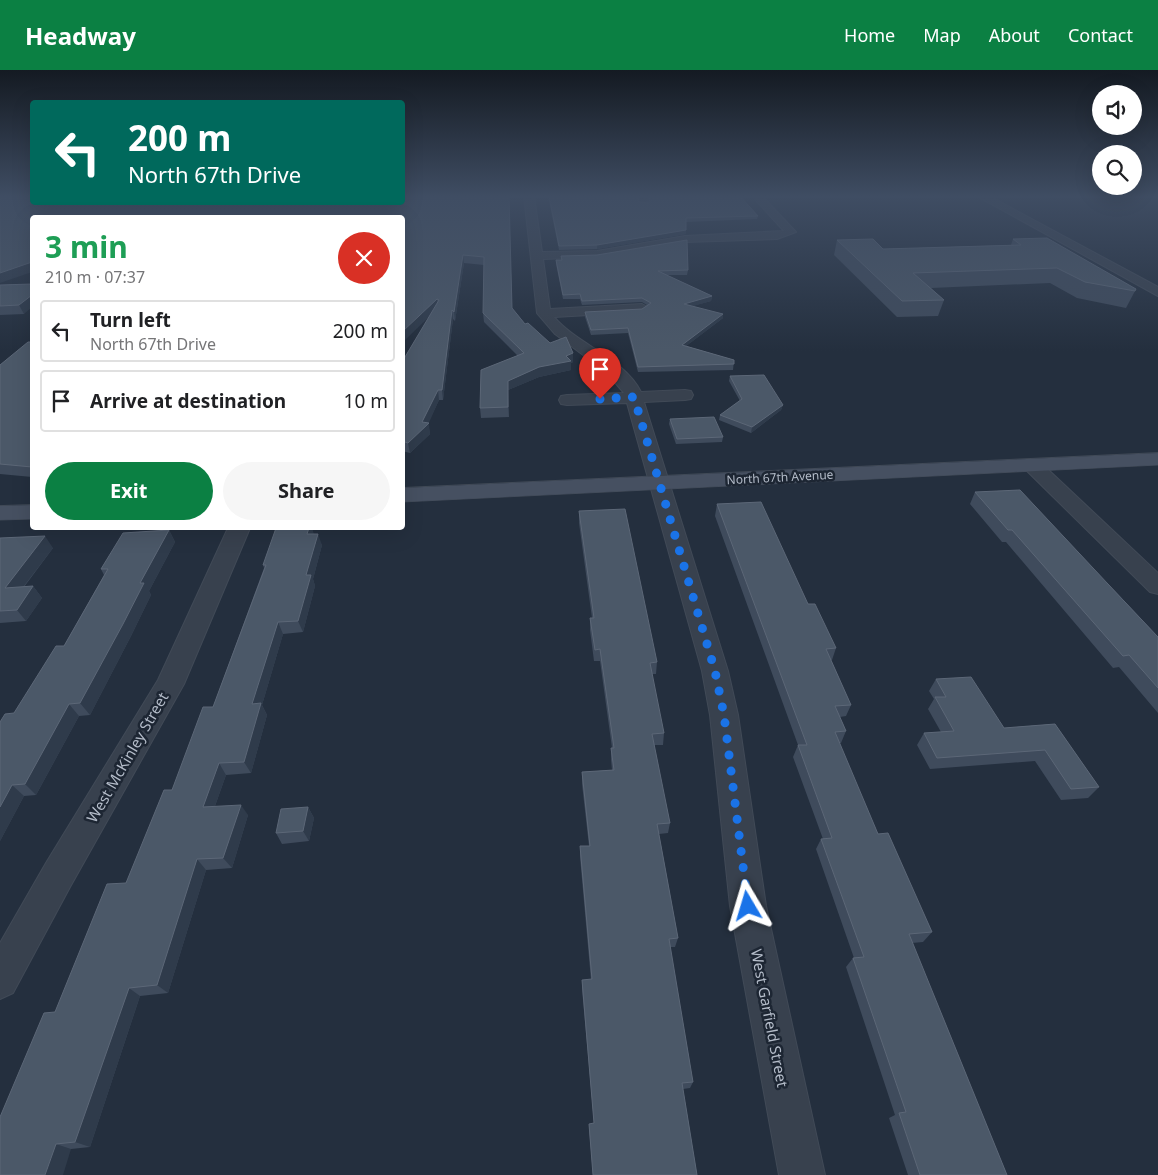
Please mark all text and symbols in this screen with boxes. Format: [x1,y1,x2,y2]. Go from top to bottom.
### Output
text: Headway [25,19,136,52]
text: Home [844,23,895,47]
text: Map [923,23,961,47]
text: About [989,23,1040,47]
text: Contact [1068,23,1133,47]
map controls [1092,85,1142,195]
button: sound [1092,85,1142,135]
text: 200 m [128,114,231,161]
icon: left [45,120,110,185]
button: search [1092,145,1142,195]
text: North 67th Drive [128,159,301,189]
text: 3 min [45,226,128,267]
button: close [338,232,390,284]
text: 210 m · 07:37 [45,266,145,288]
text: Turn left [90,307,171,333]
icon: left [47,317,75,345]
text: 200 m [333,318,388,344]
text: North 67th Drive [90,333,216,355]
pin [579,348,621,399]
icon: arrive [586,355,614,383]
icon: arrive [47,387,75,415]
text: Arrive at destination [90,388,286,414]
text: 10 m [344,388,388,414]
button: Exit [45,462,213,520]
button: Share [223,462,390,520]
street label: North 67th Avenue [726,466,834,488]
street label: West McKinley Street [82,688,173,826]
position arrow [721,879,773,931]
street label: West Garfield Street [747,947,793,1089]

